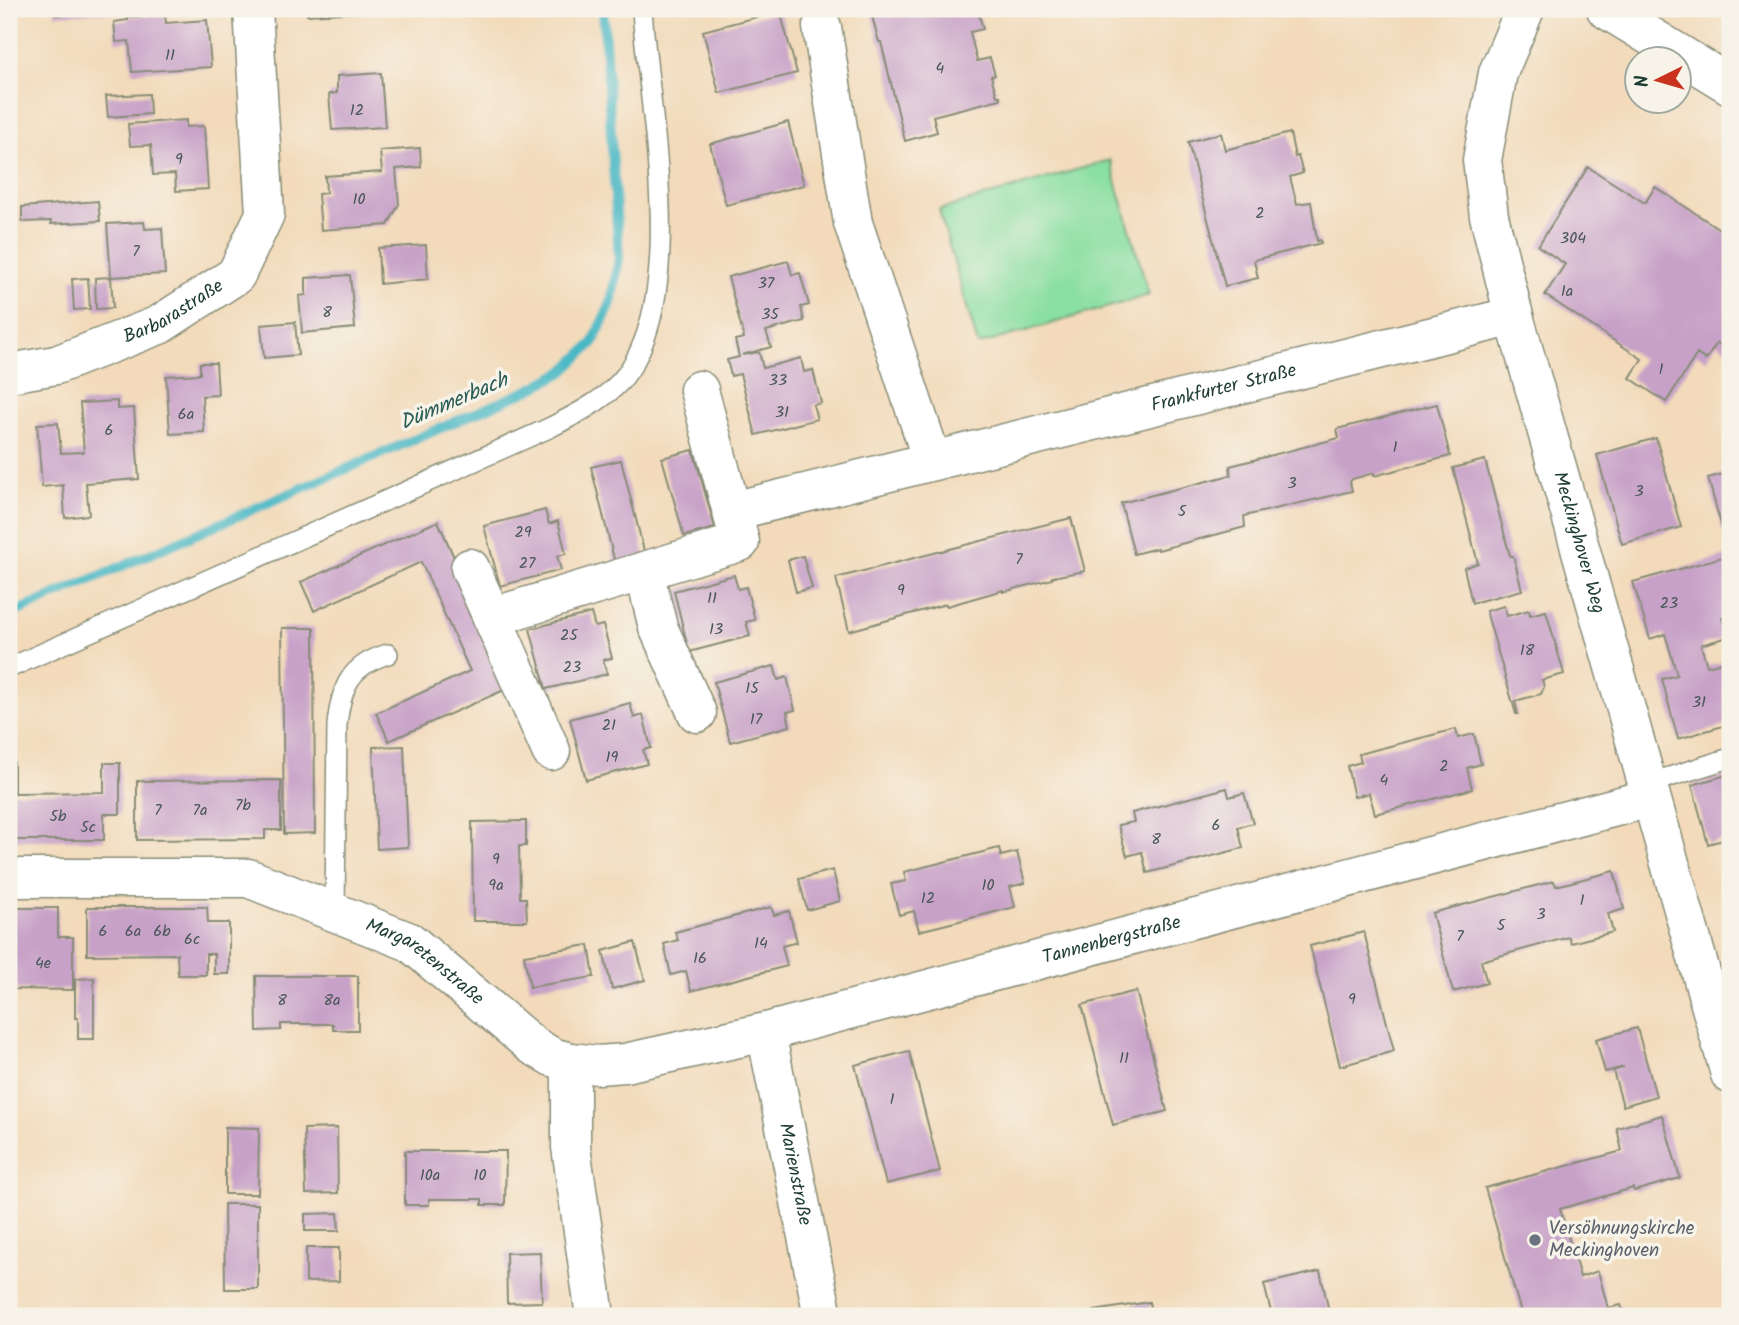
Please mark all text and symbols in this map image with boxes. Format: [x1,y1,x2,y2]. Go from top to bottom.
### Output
house number: 11 [165,43,175,68]
north arrow [1624,46,1694,116]
house number: 4 [936,56,945,81]
text: N [1628,74,1659,89]
house number: 12 [350,98,364,123]
house number: 9 [175,147,183,172]
house number: 10 [352,187,366,212]
house number: 2 [1255,201,1265,226]
house number: 304 [1560,226,1586,251]
house number: 7 [132,239,140,264]
street label: Barbarastraße [119,271,230,352]
house number: 37 [758,271,775,296]
house number: 1a [1561,279,1573,304]
house number: 8 [322,300,332,325]
house number: 35 [761,302,780,327]
street label: Frankfurter Straße [1148,356,1300,421]
house number: 1 [1658,357,1664,382]
water label: Dümmerbach [395,364,515,440]
house number: 33 [769,368,787,393]
house number: 31 [775,400,789,425]
house number: 6a [178,402,194,427]
house number: 6 [105,418,113,443]
house number: 1 [1392,435,1398,460]
street label: Meckinghover Weg [1544,468,1613,617]
house number: 3 [1287,471,1297,496]
house number: 3 [1634,479,1644,504]
house number: 5 [1178,499,1188,524]
house number: 29 [514,520,532,545]
house number: 7 [1015,547,1023,572]
house number: 27 [519,551,536,576]
house number: 9 [897,578,905,603]
house number: 11 [707,586,717,611]
house number: 23 [1660,591,1678,616]
house number: 13 [709,617,723,642]
house number: 25 [560,623,579,648]
house number: 18 [1520,638,1535,663]
house number: 23 [563,655,581,680]
house number: 15 [745,676,760,701]
house number: 31 [1692,690,1706,715]
house number: 17 [750,707,763,732]
house number: 21 [602,713,616,738]
house number: 19 [606,745,619,770]
house number: 2 [1439,754,1449,779]
house number: 4 [1380,768,1389,793]
house number: 7b [235,793,251,818]
house number: 7 [154,798,162,823]
house number: 7a [193,798,207,823]
house number: 5b [50,804,67,829]
house number: 6 [1212,813,1220,838]
house number: 5c [80,815,96,840]
house number: 8 [1151,827,1161,852]
house number: 9 [492,847,500,872]
house number: 9a [488,873,504,898]
house number: 10 [981,873,995,898]
house number: 12 [921,886,935,911]
house number: 1 [1579,888,1585,913]
house number: 3 [1536,902,1546,927]
street label: Tannenbergstraße [1039,908,1185,973]
street label: Margaretenstraße [361,911,491,1013]
house number: 5 [1497,913,1507,938]
house number: 6 [99,919,107,944]
house number: 6a [125,919,141,944]
house number: 6b [153,919,171,944]
house number: 7 [1456,924,1464,949]
house number: 6c [184,927,200,952]
house number: 14 [754,931,768,956]
house number: 16 [693,946,707,971]
house number: 4e [35,951,51,976]
house number: 9 [1348,987,1356,1012]
house number: 8 [277,988,287,1013]
house number: 8a [323,988,341,1013]
house number: 11 [1119,1046,1129,1071]
house number: 1 [889,1087,895,1112]
street label: Marienstraße [770,1120,820,1228]
house number: 10a [420,1163,440,1188]
house number: 10 [473,1163,487,1188]
place label: Versöhnungskirche Meckinghoven [1549,1214,1695,1266]
marker: Versöhnungskirche Meckinghoven [1527,1232,1543,1248]

